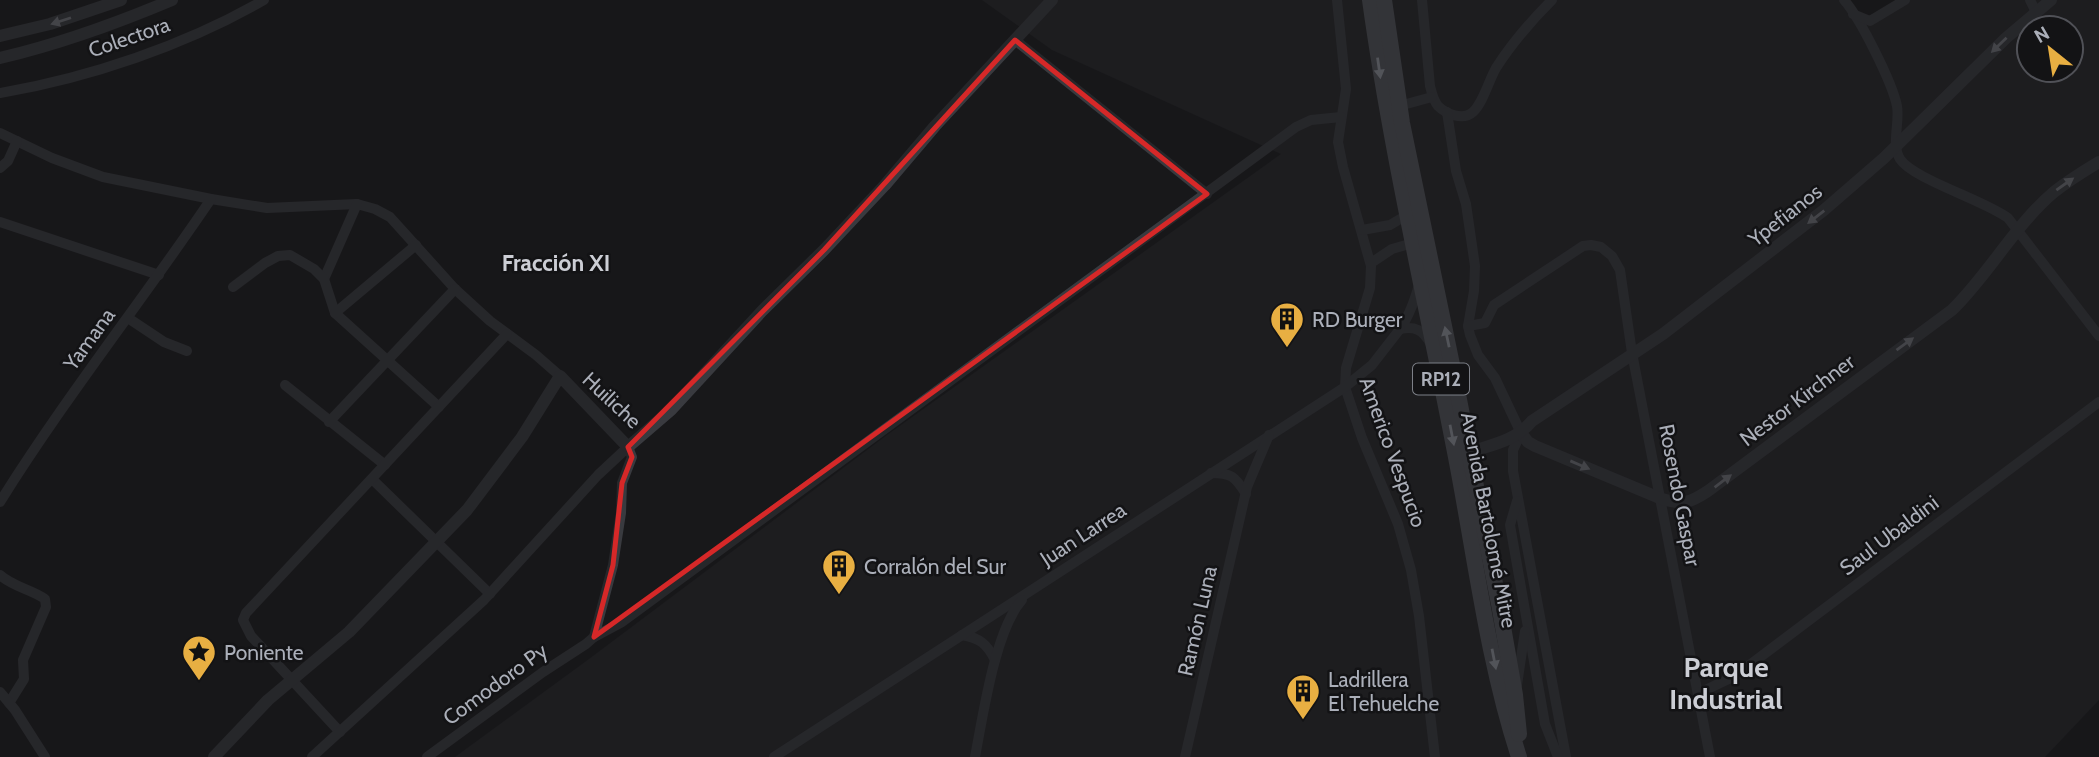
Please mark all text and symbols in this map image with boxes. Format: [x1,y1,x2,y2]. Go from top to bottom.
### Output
street label: Colectora [85,11,173,63]
north arrow [2015,14,2085,84]
one-way arrow [51,16,72,26]
text: N [2030,21,2053,48]
one-way arrow [1991,36,2008,53]
one-way arrow [1374,57,1385,79]
street label: Ypefianos [1742,178,1827,252]
one-way arrow [2056,178,2074,192]
one-way arrow [1807,209,1825,224]
district label: Fracción XI [502,249,610,277]
building icon: RD Burger [1268,300,1306,349]
street label: Yamana [57,303,120,376]
place label: RD Burger [1312,307,1403,332]
one-way arrow [1441,326,1452,348]
one-way arrow [1896,337,1914,351]
street label: Nestor Kirchner [1735,349,1860,451]
road number: RP12 [1413,364,1469,394]
street label: Huiliche [577,367,647,434]
street label: Americo Vespucio [1354,373,1432,531]
street label: Avenida Bartolomé Mitre [1456,410,1522,630]
street label: Rosendo Gaspar [1654,422,1706,569]
one-way arrow [1446,424,1457,446]
one-way arrow [1570,460,1591,471]
one-way arrow [1714,474,1732,488]
street label: Saul Ubaldini [1835,490,1943,580]
street label: Juan Larrea [1035,497,1131,571]
building icon: Corralón del Sur [820,547,858,596]
place label: Corralón del Sur [864,554,1006,579]
street label: Ramón Luna [1172,563,1222,679]
place icon: Poniente [180,633,218,682]
street label: Comodoro Py [438,638,552,730]
place label: Poniente [224,640,304,665]
one-way arrow [1489,648,1500,670]
district label: Parque Industrial [1669,650,1783,716]
place label: Ladrillera El Tehuelche [1328,667,1440,716]
building icon: Ladrillera El Tehuelche [1284,672,1322,721]

